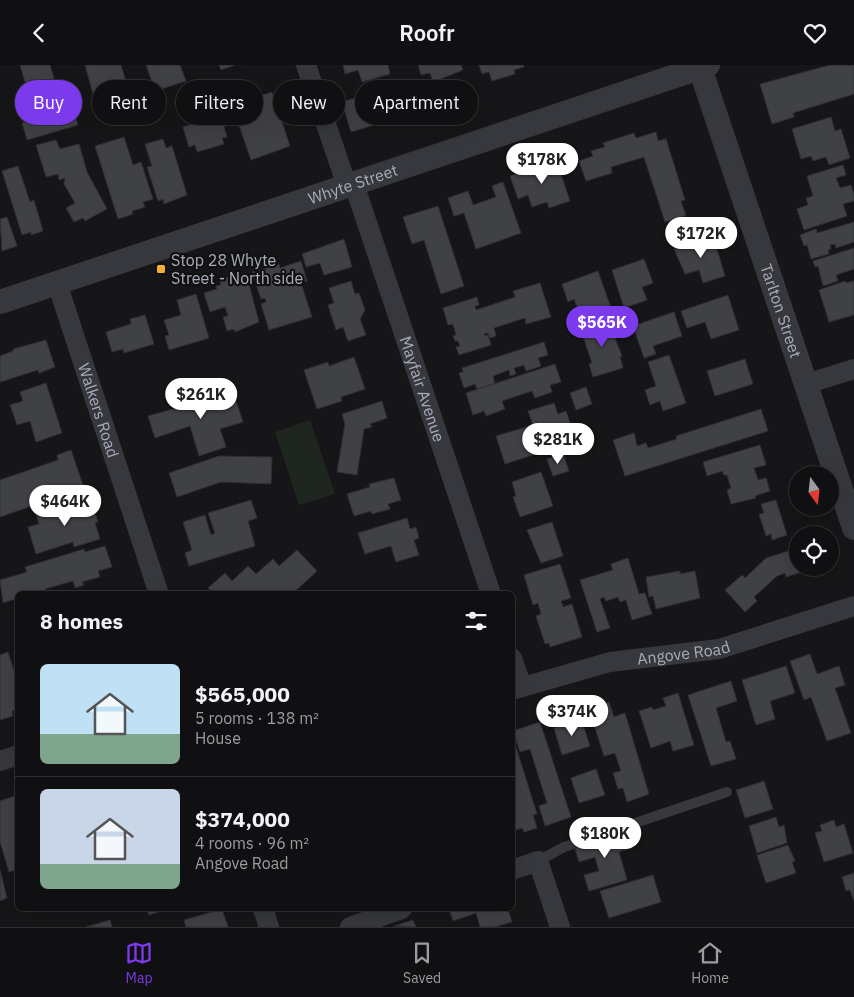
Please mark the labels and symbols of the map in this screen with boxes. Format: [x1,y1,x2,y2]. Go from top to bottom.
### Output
pin: $178K [507,143,577,185]
street label: Whyte Street [305,160,400,208]
pin: $172K [666,217,736,259]
place label: Stop 28 Whyte Street - North side [171,250,304,288]
street label: Tarlton Street [756,261,806,360]
marker: Stop 28 Whyte Street - North side [155,263,167,275]
pin: $565K [567,305,637,348]
street label: Mayfair Avenue [395,333,449,445]
street label: Walkers Road [74,361,124,460]
pin: $261K [166,377,236,420]
pin: $281K [523,423,593,465]
north arrow [789,466,839,516]
pin: $464K [30,485,100,527]
street label: Angove Road [636,636,733,669]
pin: $374K [537,695,607,737]
pin: $180K [570,817,640,859]

